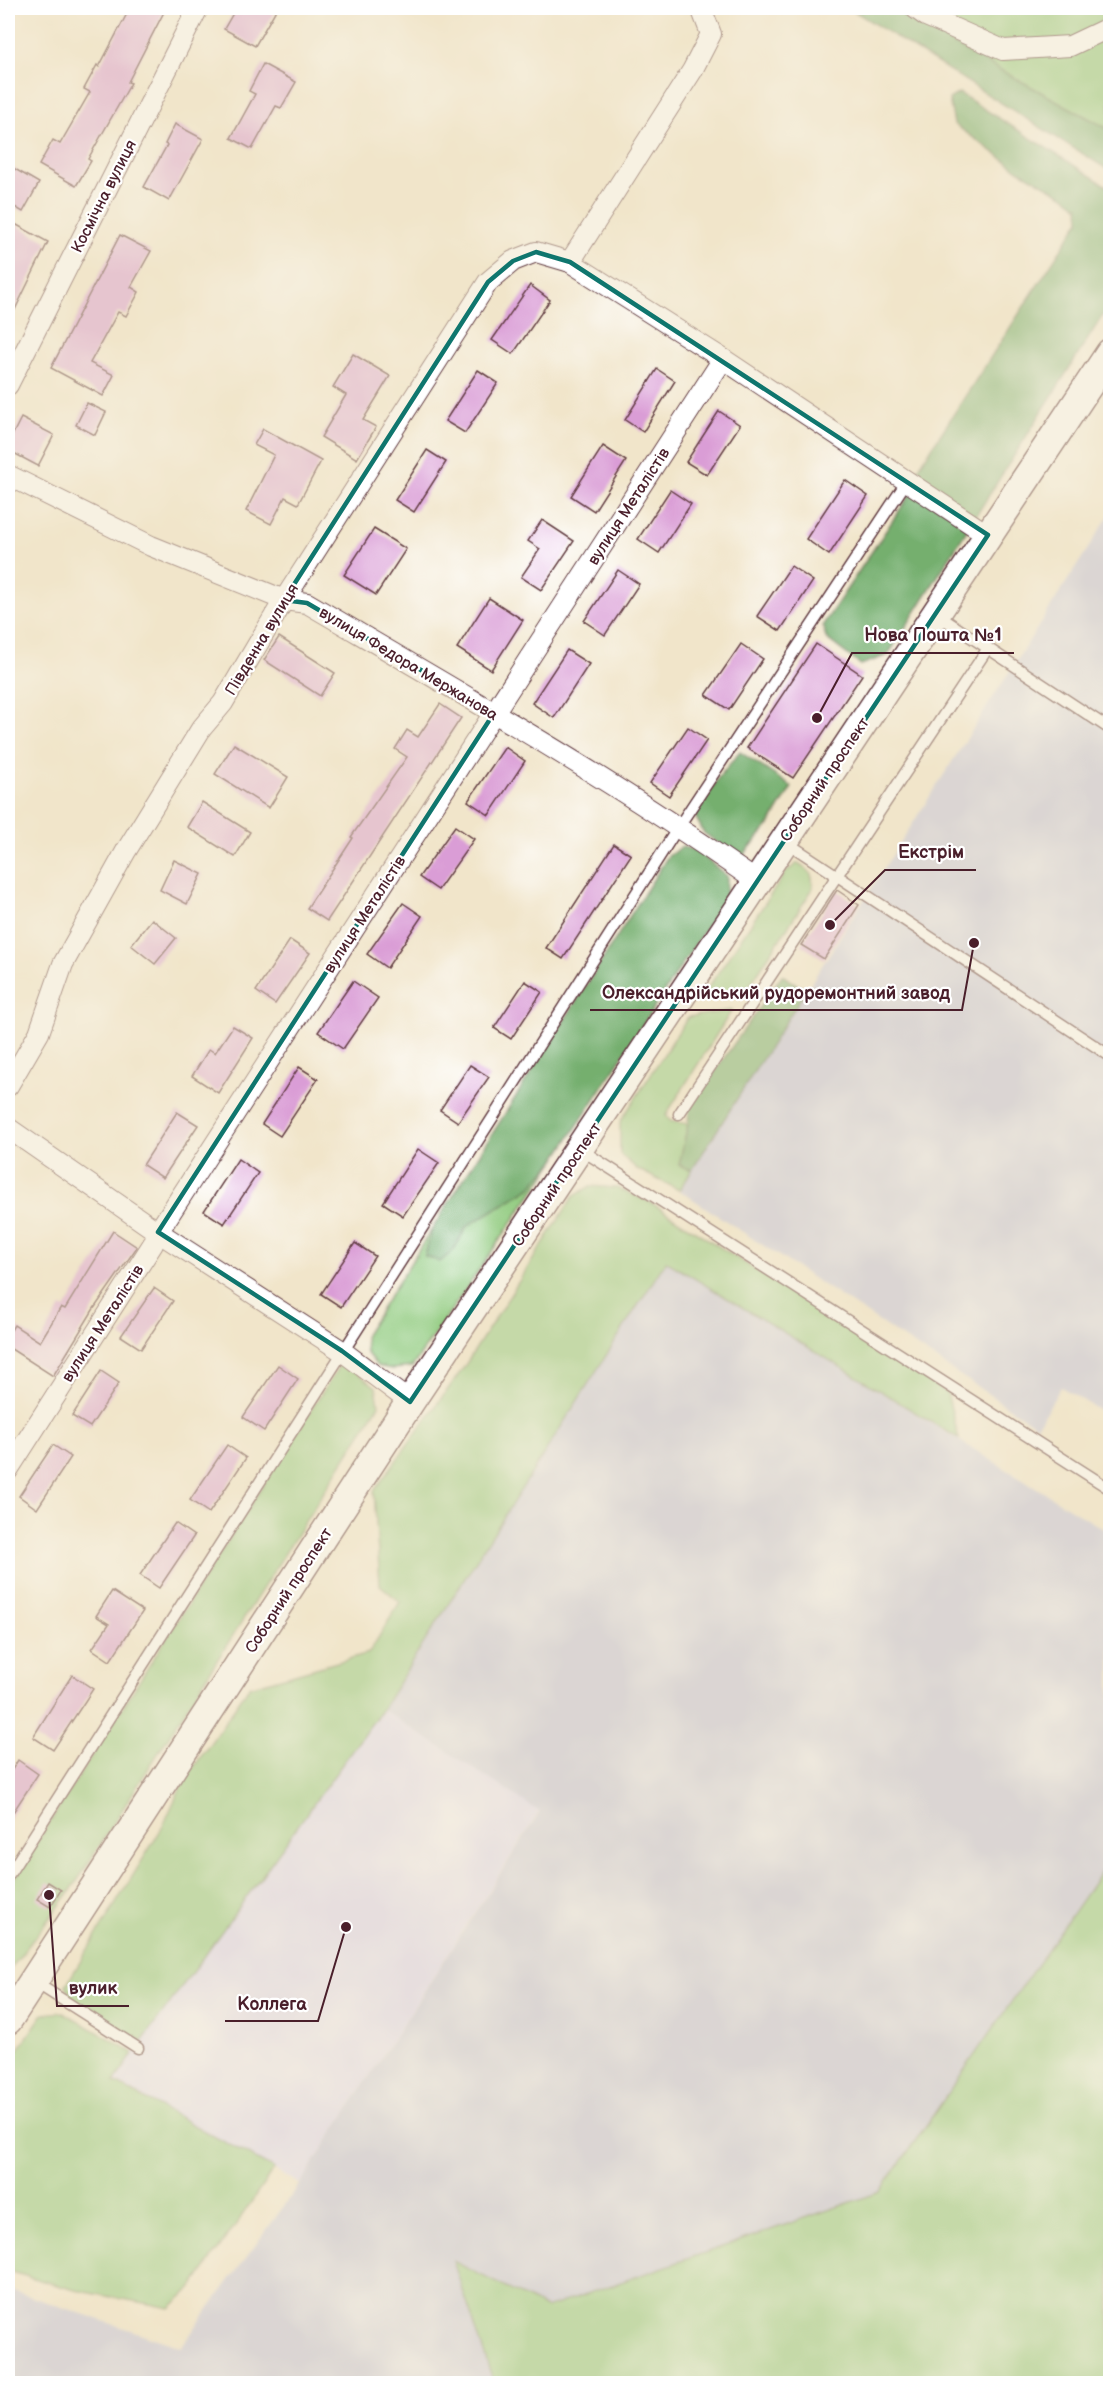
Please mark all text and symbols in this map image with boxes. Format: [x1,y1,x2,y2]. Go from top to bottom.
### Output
street label: Космічна вулиця [68,137,141,256]
street label: вулиця Металістів [584,444,675,569]
street label: Південна вулиця [221,580,303,699]
street label: вулиця Федора Мержанова [315,603,502,726]
callout: Нова Пошта №1 [852,617,1014,653]
text: Нова Пошта №1 [864,625,1002,646]
street label: Соборний проспект [777,714,874,845]
callout: Екстрім [885,834,976,870]
text: Екстрім [898,842,964,863]
street label: вулиця Металістів [320,852,411,977]
callout: Олександрійський рудоремонтний завод [590,974,962,1010]
text: Олександрійський рудоремонтний завод [602,983,950,1004]
street label: Соборний проспект [509,1119,606,1250]
street label: вулиця Металістів [58,1261,149,1386]
street label: Соборний проспект [242,1524,337,1657]
callout: вулик [57,1970,129,2006]
text: вулик [69,1978,117,1999]
callout: Коллега [225,1985,318,2021]
text: Коллега [237,1994,307,2015]

